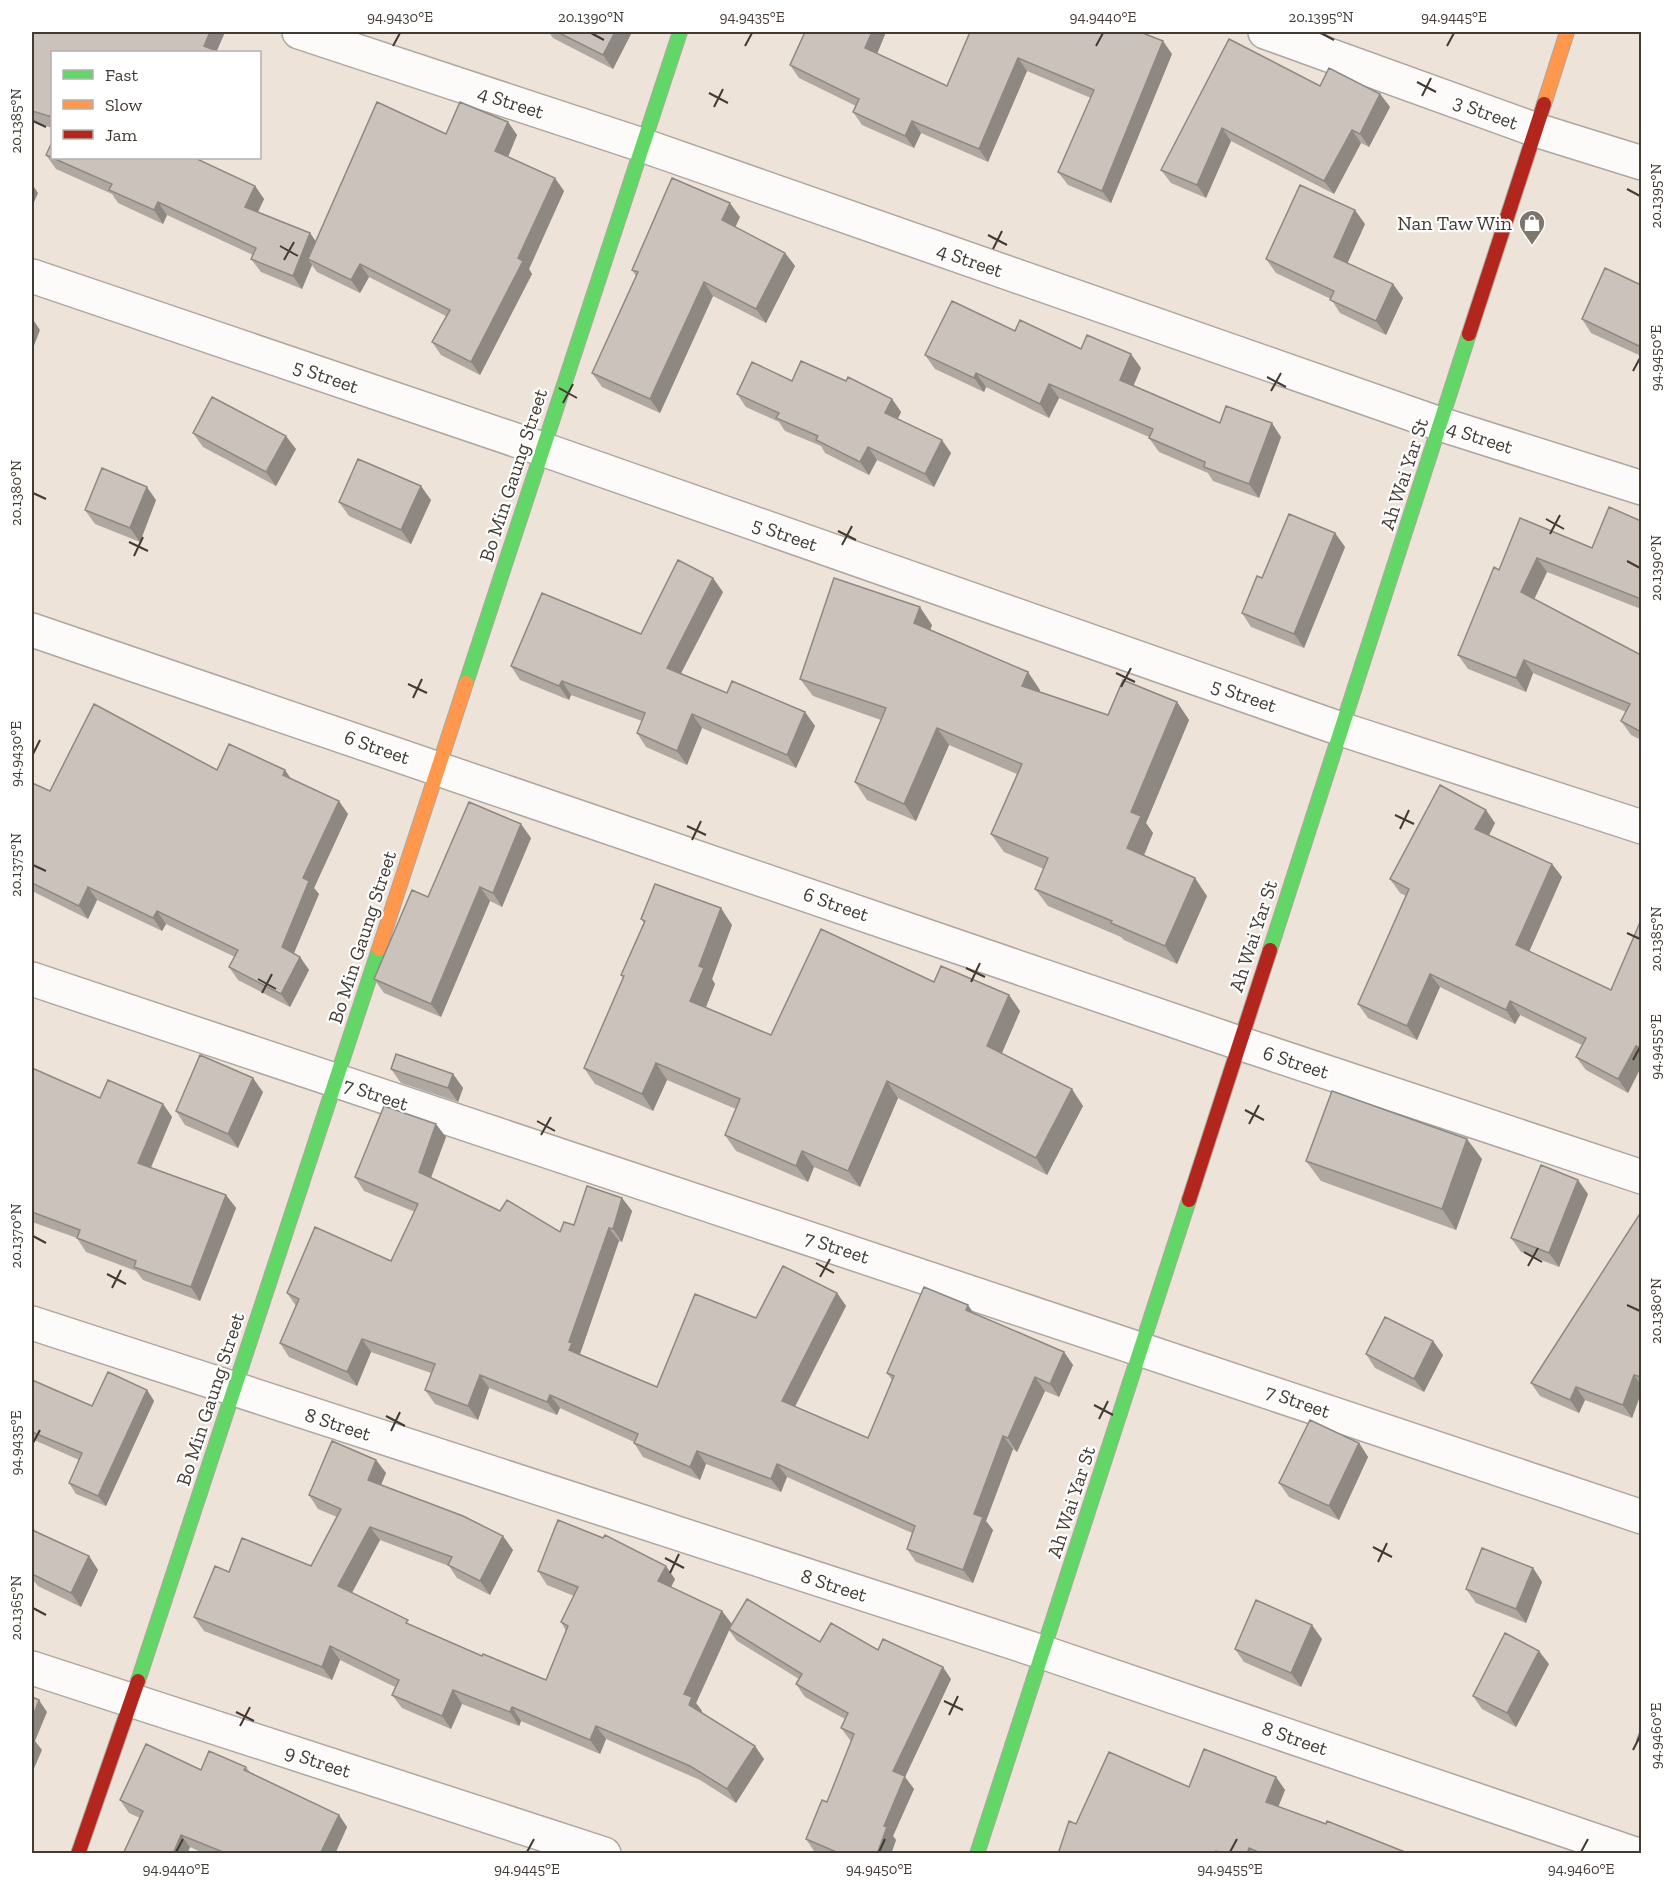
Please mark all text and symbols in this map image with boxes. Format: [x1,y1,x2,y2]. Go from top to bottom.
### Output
text: 94.9430°E [367,8,433,26]
text: 20.1390°N [558,8,624,26]
text: 94.9435°E [719,8,785,26]
text: 94.9440°E [1070,8,1137,26]
text: 20.1395°N [1288,8,1354,26]
text: 94.9445°E [1421,8,1487,26]
legend [51,51,261,159]
text: Fast [105,64,138,86]
street label: 4 Street [475,80,548,124]
text: 20.1385°N [7,88,25,154]
street label: 3 Street [1450,89,1522,135]
text: Slow [105,94,142,116]
text: Jam [105,124,137,146]
text: 20.1395°N [1647,163,1665,229]
shop icon: Nan Taw Win [1517,208,1547,246]
place label: Nan Taw Win [1397,211,1513,235]
street label: 4 Street [934,238,1007,283]
text: 94.9450°E [1647,325,1665,391]
street label: 5 Street [290,354,362,399]
street label: Bo Min Gaung Street [474,385,552,565]
street label: Ah Wai Yar St [1375,415,1434,533]
street label: 4 Street [1444,415,1517,459]
text: 20.1380°N [7,460,25,526]
street label: 5 Street [749,512,821,557]
text: 20.1390°N [1647,535,1665,601]
street label: 5 Street [1208,673,1280,718]
text: 94.9430°E [7,721,25,787]
street label: 6 Street [341,725,414,770]
text: 20.1375°N [7,833,25,897]
street label: Bo Min Gaung Street [323,847,401,1027]
street label: Ah Wai Yar St [1224,877,1283,995]
street label: 6 Street [800,882,873,927]
text: 20.1385°N [1647,906,1665,972]
text: 94.9455°E [1647,1014,1665,1080]
street label: 6 Street [1260,1040,1333,1084]
street label: 7 Street [341,1072,412,1116]
text: 20.1370°N [7,1203,25,1269]
street label: 7 Street [802,1225,873,1269]
text: 20.1380°N [1647,1278,1665,1344]
street label: Bo Min Gaung Street [171,1309,249,1489]
street label: 7 Street [1263,1379,1334,1423]
street label: 8 Street [302,1402,375,1446]
text: 94.9435°E [7,1410,25,1476]
street label: Ah Wai Yar St [1042,1443,1101,1561]
street label: 8 Street [798,1563,871,1607]
text: 20.1365°N [7,1575,25,1641]
text: 94.9460°E [1647,1703,1665,1769]
street label: 8 Street [1259,1716,1332,1761]
street label: 9 Street [282,1739,355,1783]
text: 94.9440°E [143,1860,210,1878]
text: 94.9445°E [494,1860,560,1878]
text: 94.9450°E [846,1860,912,1878]
text: 94.9455°E [1197,1860,1263,1878]
text: 94.9460°E [1548,1860,1614,1878]

